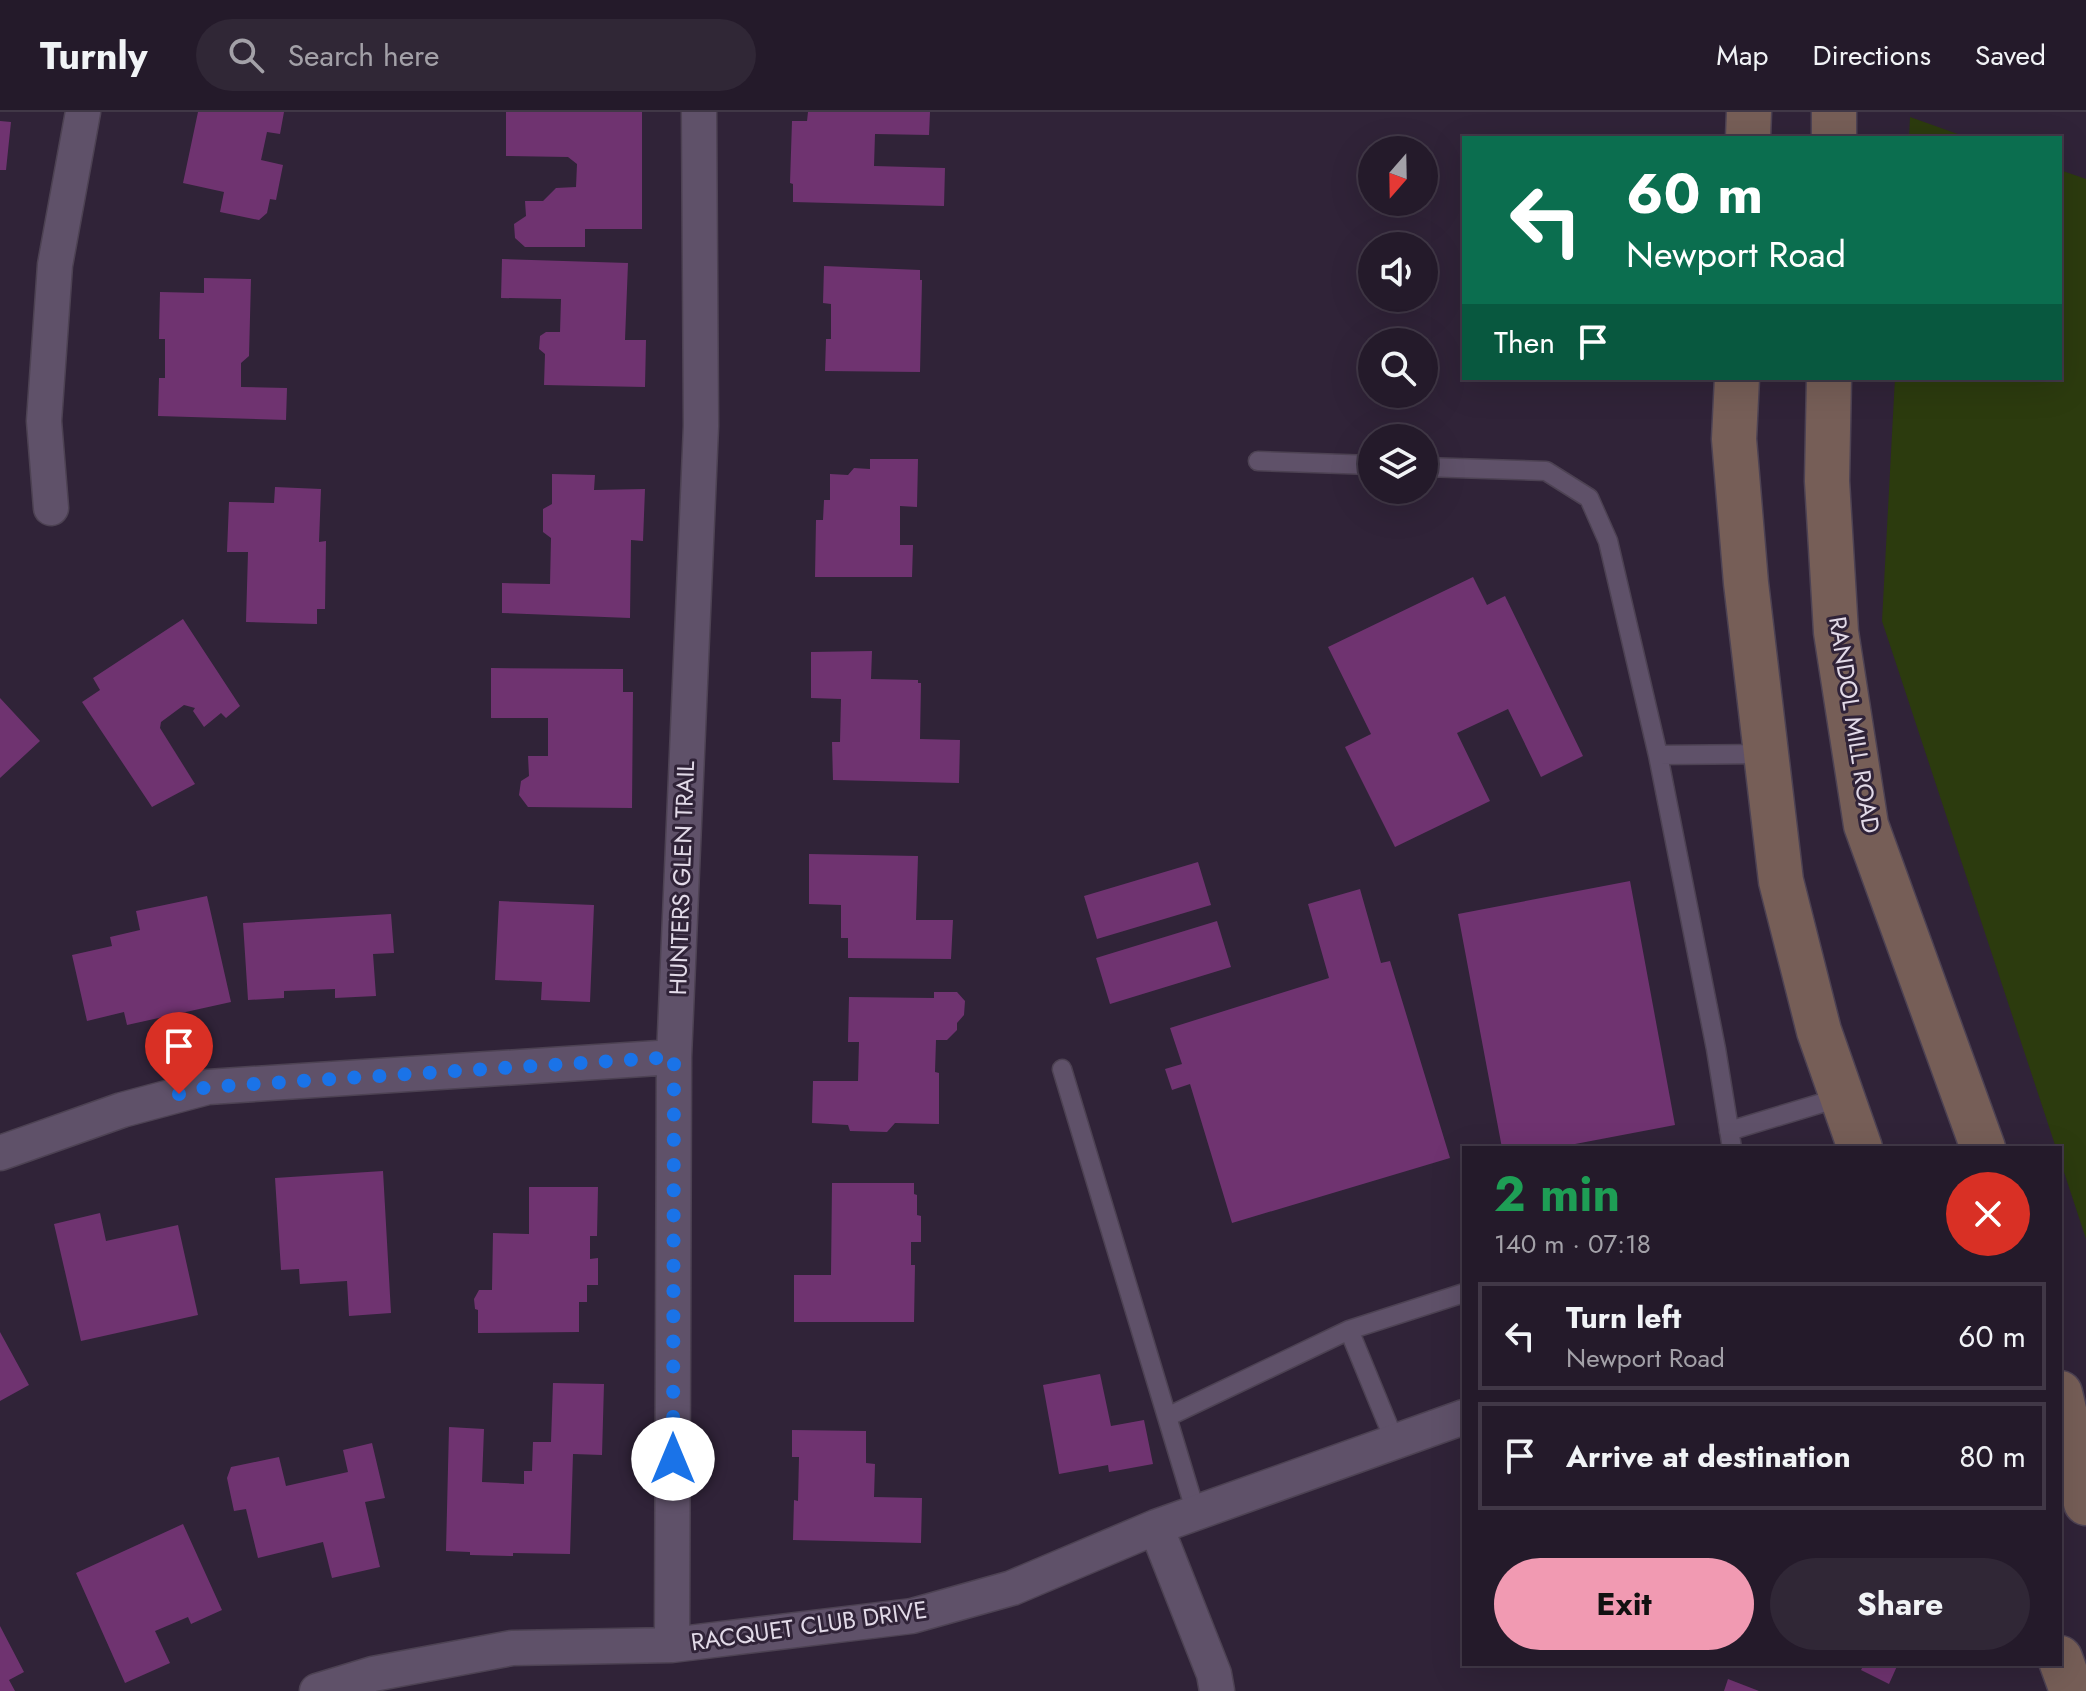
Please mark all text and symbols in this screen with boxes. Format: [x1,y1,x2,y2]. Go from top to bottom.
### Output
search box [196,19,756,91]
text: Turnly [40,28,148,83]
icon: search [224,33,268,77]
text: Search here [288,34,439,77]
text: Map [1716,35,1768,76]
text: Directions [1812,35,1931,76]
text: Saved [1975,35,2046,76]
north arrow [1358,136,1438,216]
map controls [1358,136,1438,504]
text: 60 m [1626,153,1763,234]
icon: left [1494,168,1598,272]
text: Newport Road [1626,228,1846,280]
button: sound [1358,232,1438,312]
icon: arrive [1571,320,1615,364]
text: Then [1494,321,1555,364]
button: search [1358,328,1438,408]
button: layers [1358,424,1438,504]
street label: RANDOL MILL ROAD [1820,614,1889,836]
street label: HUNTERS GLEN TRAIL [660,760,703,996]
pin [145,1012,213,1094]
icon: arrive [157,1024,201,1068]
text: 2 min [1494,1160,1620,1229]
button: close [1946,1172,2030,1256]
text: 140 m · 07:18 [1494,1225,1651,1263]
text: Turn left [1566,1296,1681,1339]
icon: left [1498,1314,1542,1358]
text: 60 m [1958,1315,2026,1358]
text: Newport Road [1566,1339,1725,1377]
position arrow [631,1417,715,1501]
icon: arrive [1498,1434,1542,1478]
text: Arrive at destination [1566,1435,1851,1478]
text: 80 m [1959,1435,2026,1478]
button: Exit [1494,1558,1754,1650]
button: Share [1770,1558,2030,1650]
street label: RACQUET CLUB DRIVE [689,1592,929,1659]

